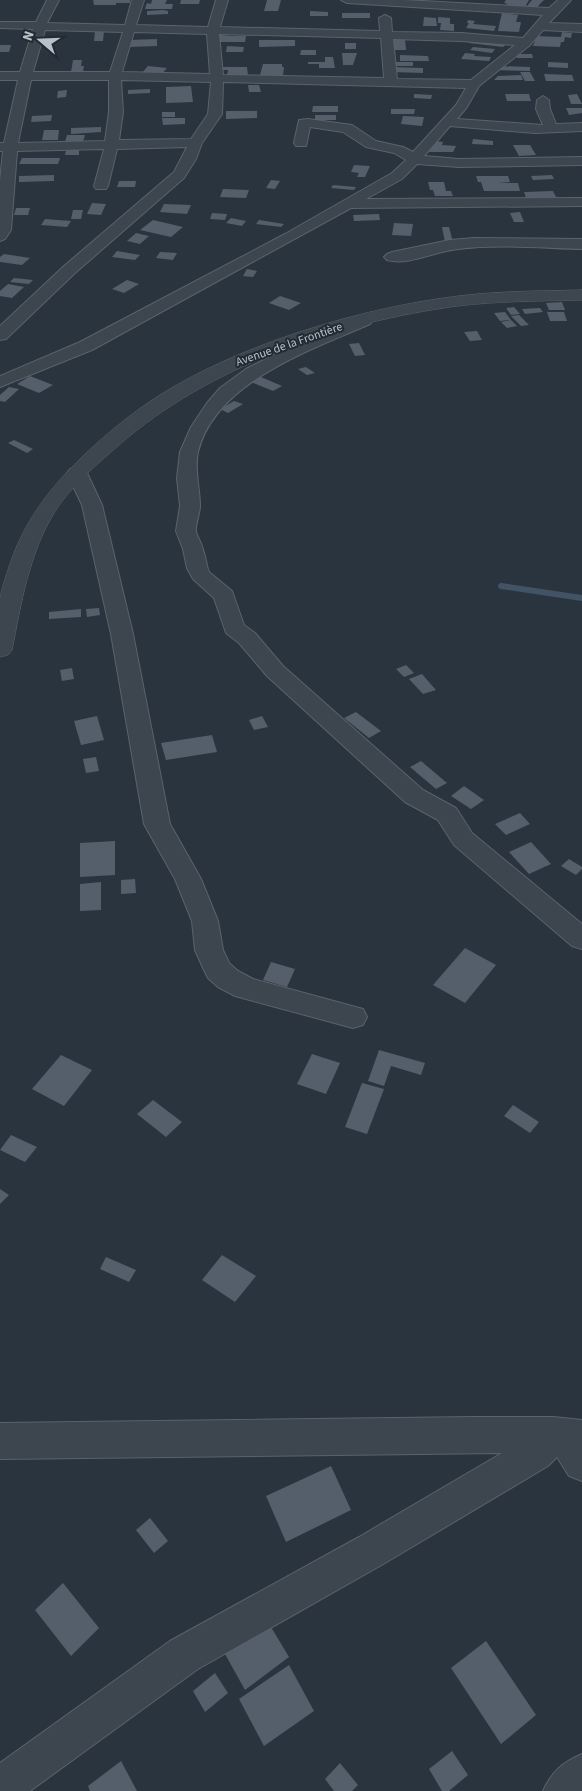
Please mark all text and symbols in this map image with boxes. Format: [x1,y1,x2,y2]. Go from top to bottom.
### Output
north arrow [15,15,65,65]
text: N [18,28,40,44]
street label: Avenue de la Frontière [234,318,345,371]

